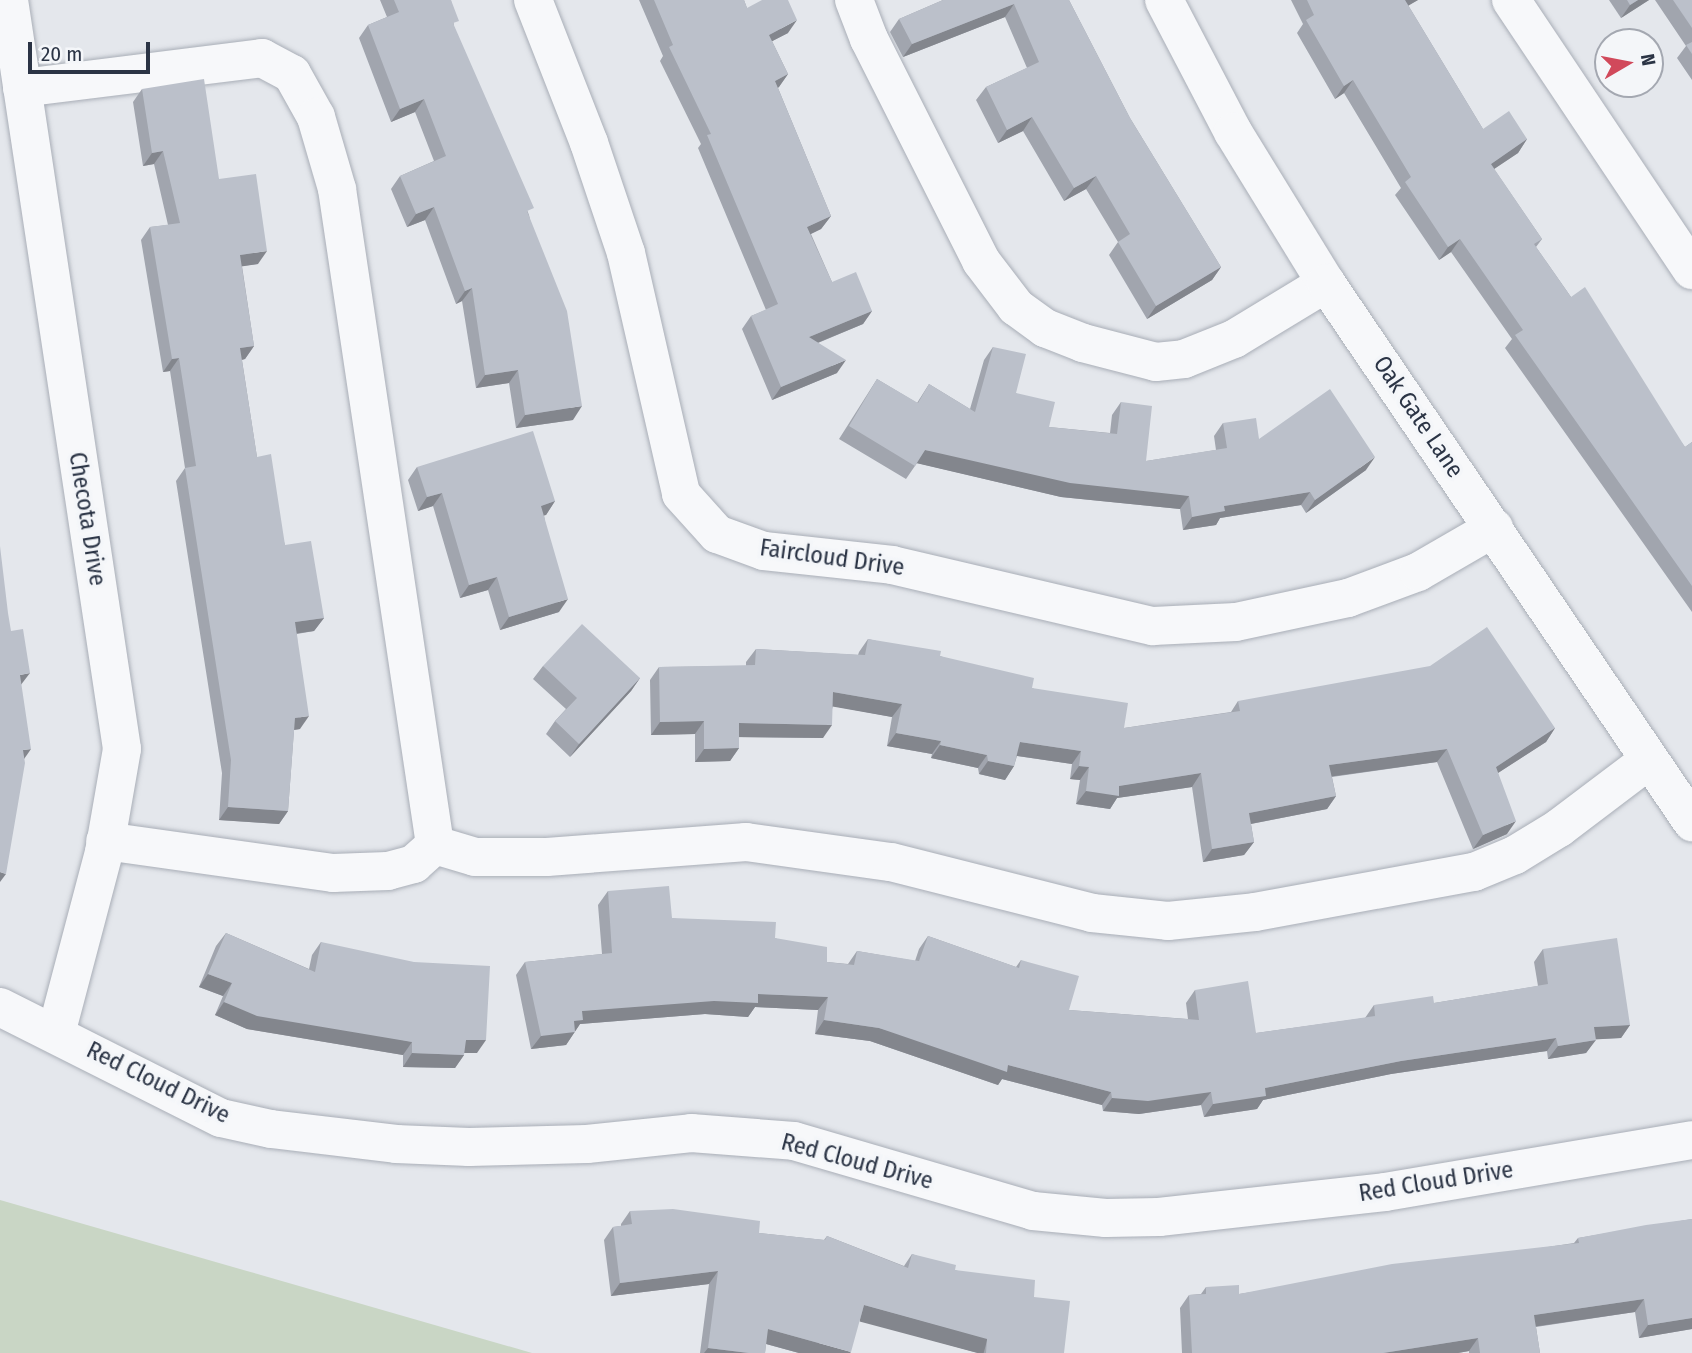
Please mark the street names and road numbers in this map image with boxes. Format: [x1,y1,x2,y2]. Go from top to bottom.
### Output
street label: Oak Gate Lane [1367,351,1469,483]
street label: Checota Drive [62,450,112,588]
street label: Faircloud Drive [758,534,906,582]
street label: Red Cloud Drive [82,1036,234,1130]
street label: Red Cloud Drive [778,1128,936,1196]
street label: Red Cloud Drive [1357,1156,1515,1208]

